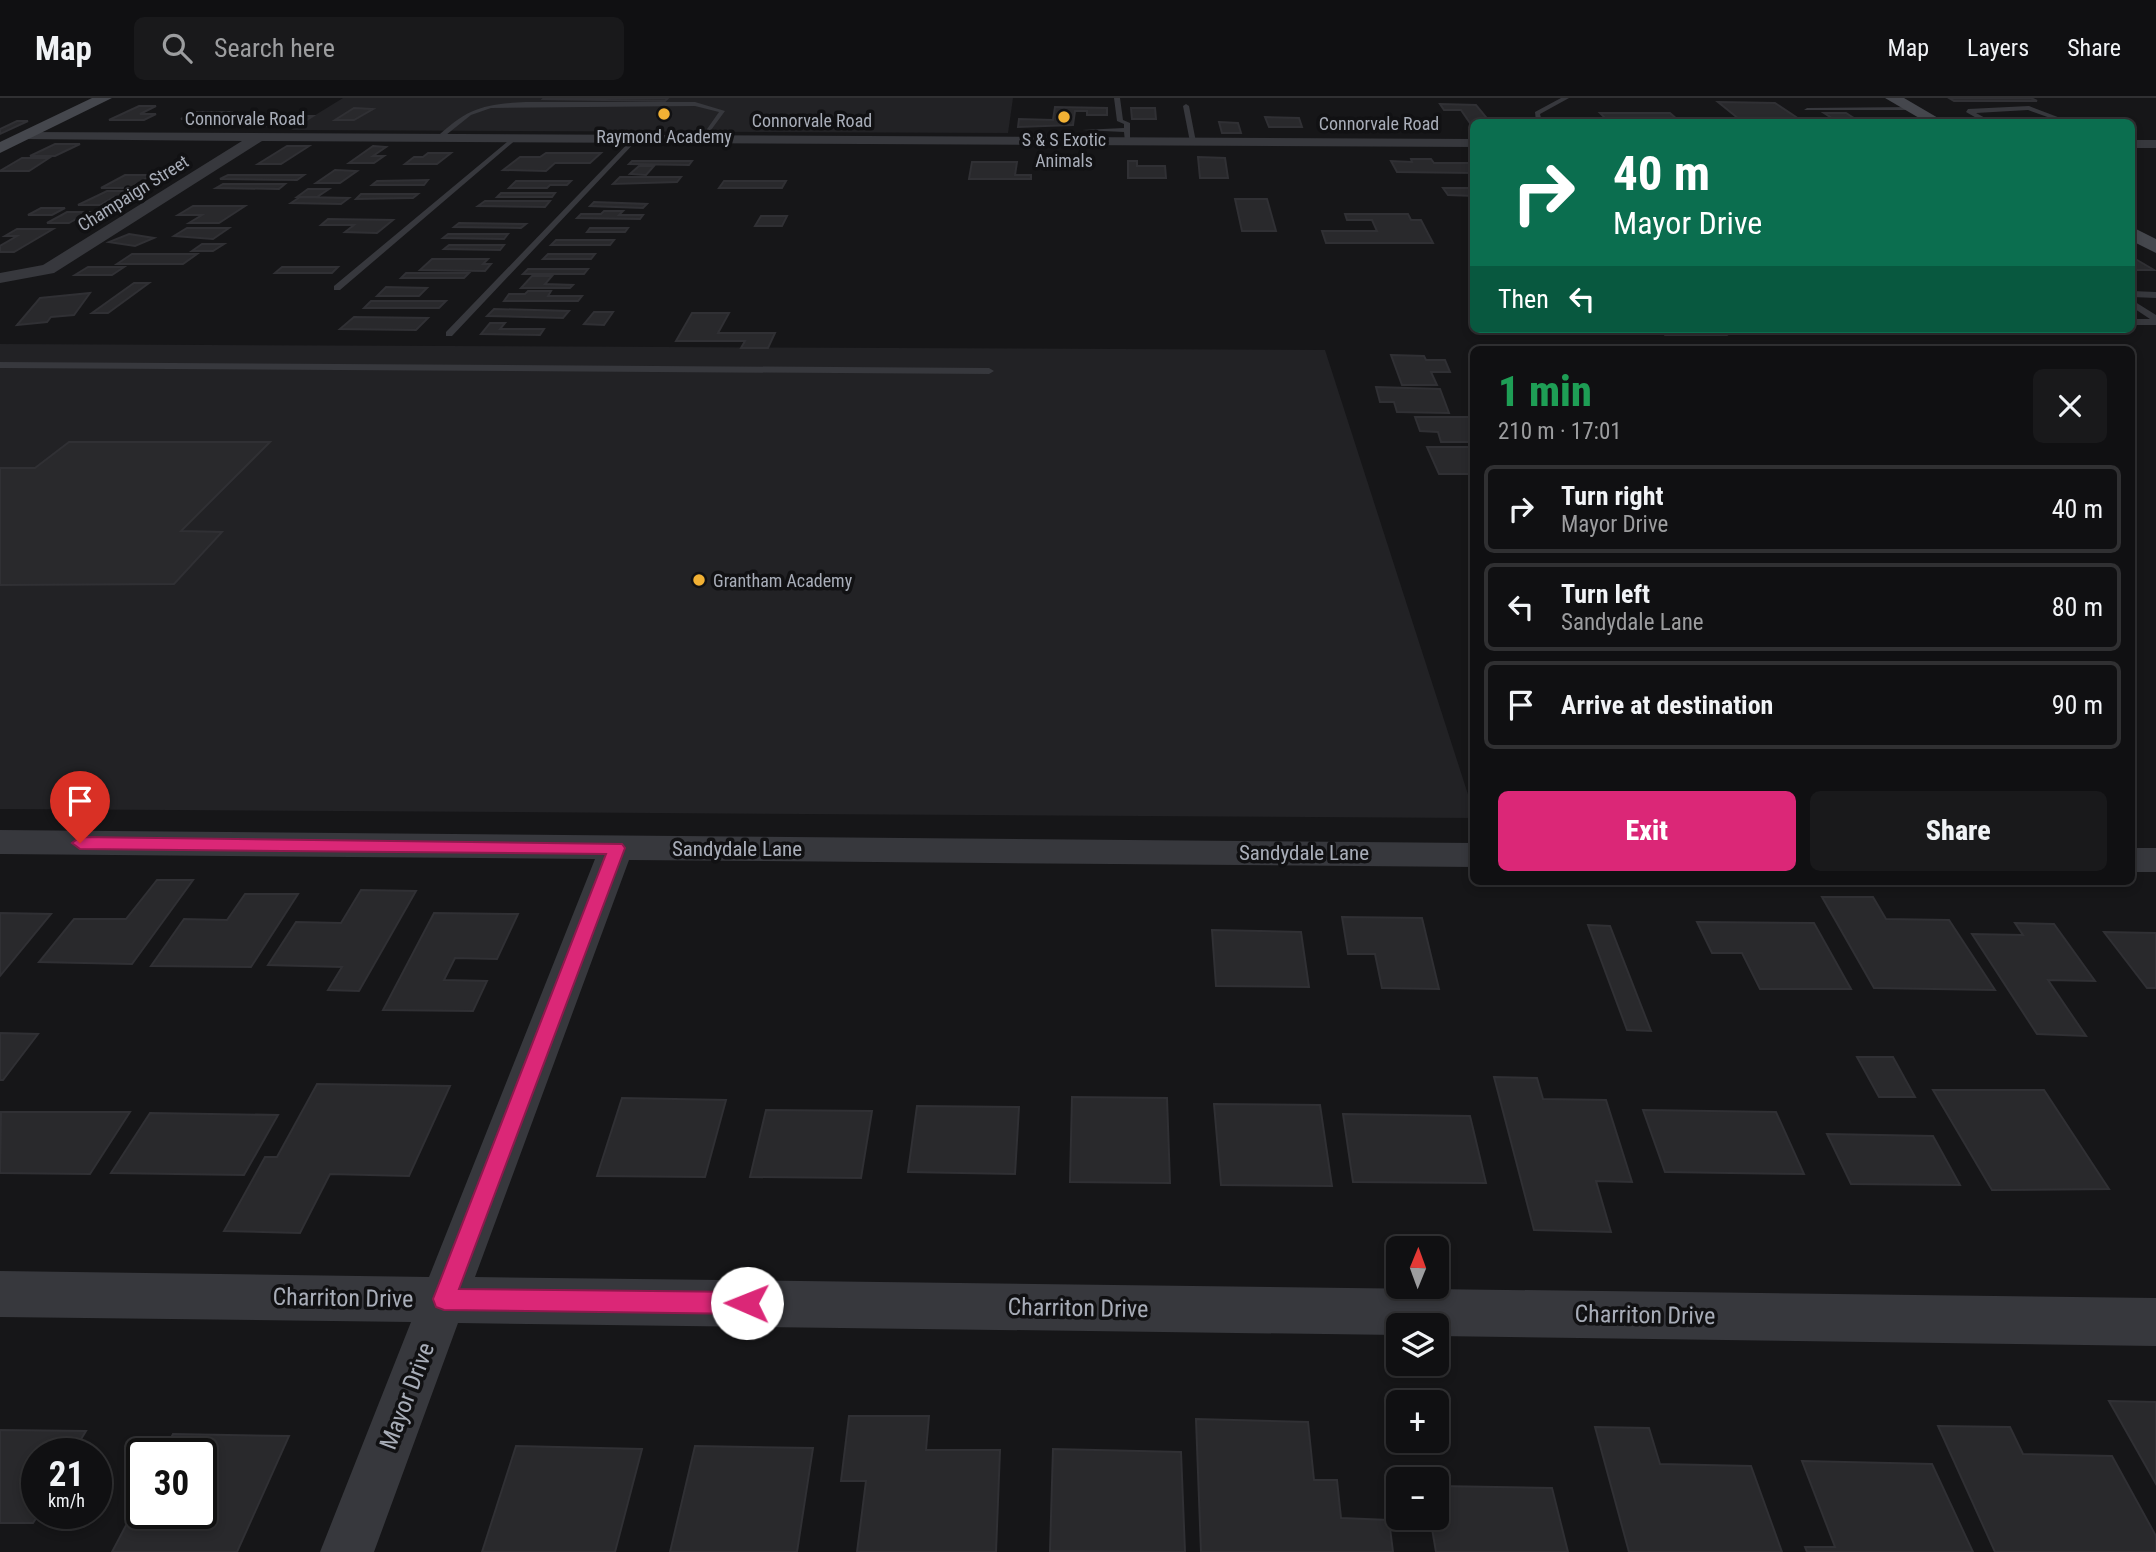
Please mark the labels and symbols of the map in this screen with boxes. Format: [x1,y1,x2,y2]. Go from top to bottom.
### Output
marker: Raymond Academy [656,106,672,122]
street label: Connorvale Road [185,108,305,129]
marker: S & S Exotic Animals [1056,109,1072,125]
street label: Connorvale Road [752,110,872,131]
street label: Connorvale Road [1319,113,1439,134]
place label: Raymond Academy [596,126,732,147]
place label: S & S Exotic Animals [1022,129,1106,171]
street label: Champaign Street [74,151,192,235]
place label: Grantham Academy [713,570,853,591]
marker: Grantham Academy [691,572,707,588]
pin [50,771,110,843]
street label: Sandydale Lane [672,837,802,861]
street label: Sandydale Lane [1239,841,1369,865]
north arrow [1386,1236,1449,1298]
position arrow [710,1266,784,1340]
street label: Charriton Drive [272,1283,414,1313]
street label: Charriton Drive [1007,1293,1149,1323]
street label: Charriton Drive [1574,1300,1716,1330]
street label: Mayor Drive [374,1339,440,1453]
speed limit sign: 30 [126,1438,217,1529]

